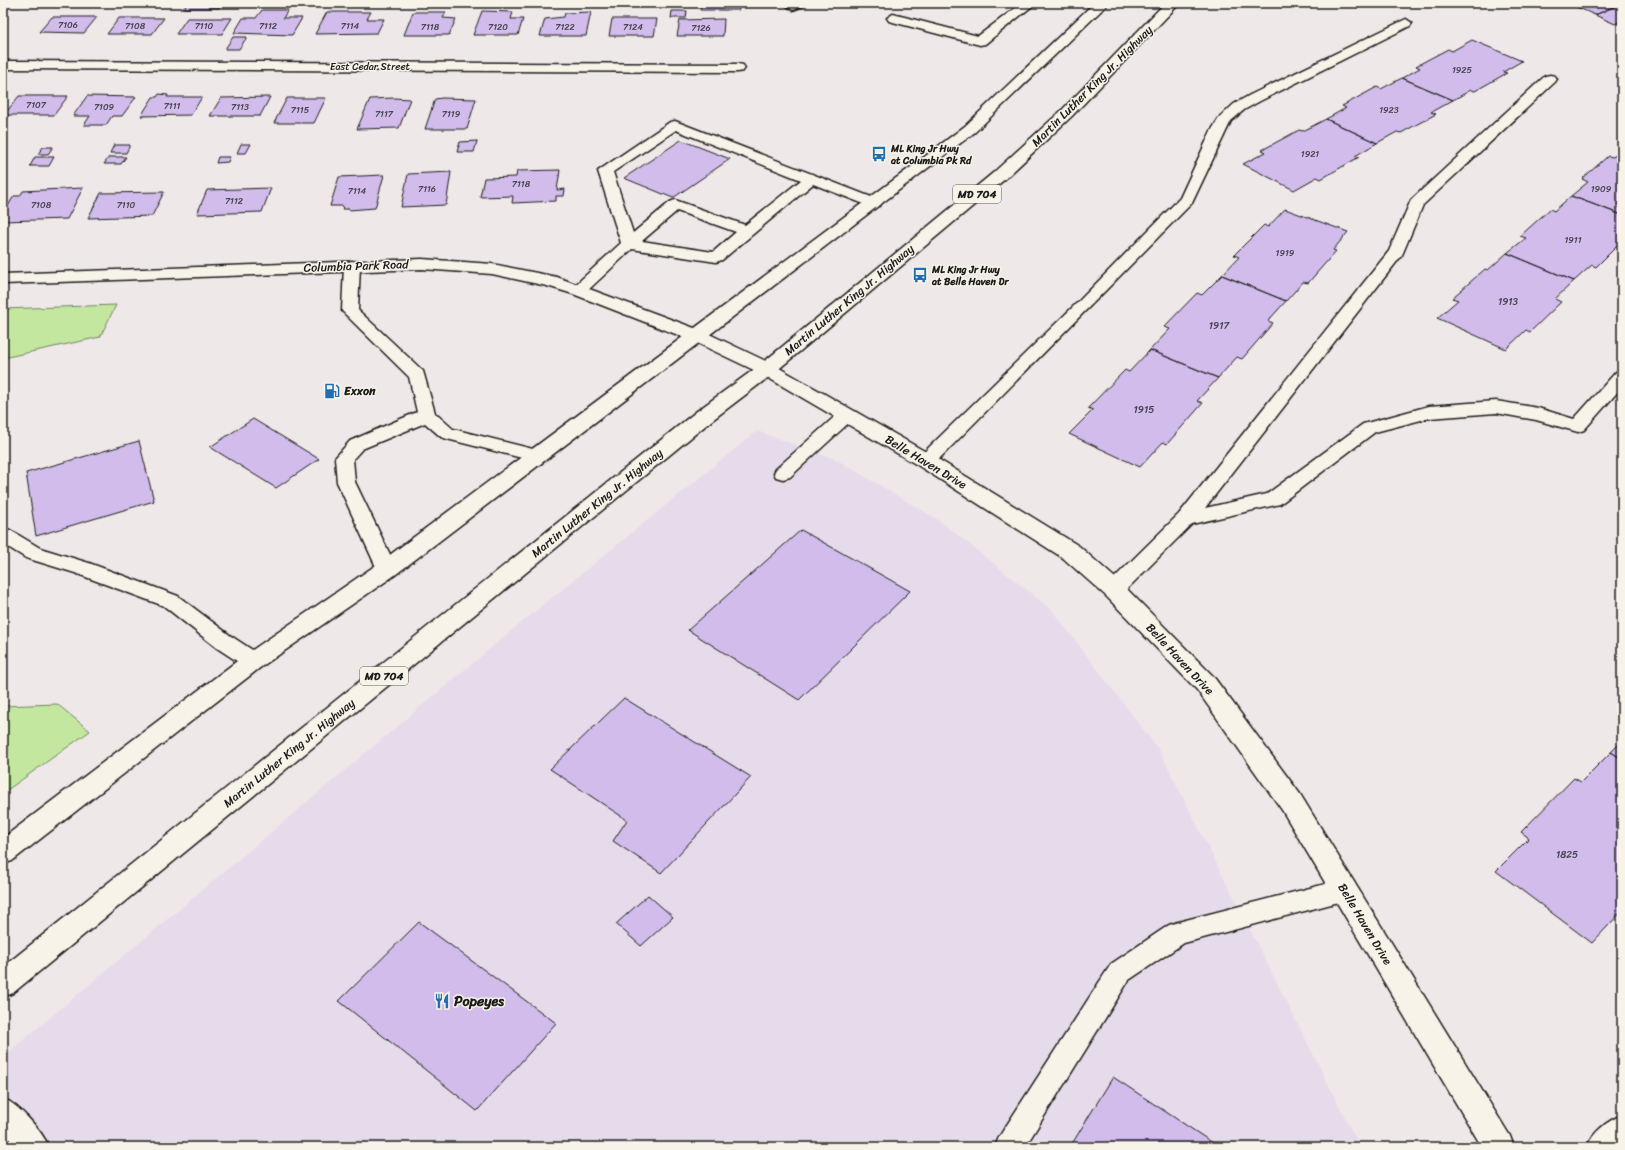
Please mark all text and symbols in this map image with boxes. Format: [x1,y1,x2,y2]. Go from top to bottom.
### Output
house number: 7106 [58,17,78,33]
house number: 7108 [125,18,146,34]
house number: 7110 [195,18,214,34]
house number: 7112 [259,18,277,34]
house number: 7114 [341,18,360,34]
house number: 7118 [421,19,440,35]
house number: 7120 [488,19,508,35]
house number: 7122 [555,19,575,35]
house number: 7124 [623,19,643,35]
street label: Martin Luther King Jr. Highway [1026,19,1159,152]
house number: 7126 [691,20,711,36]
street label: East Cedar Street [330,58,411,76]
house number: 1925 [1452,62,1473,78]
house number: 7107 [26,97,47,113]
house number: 7111 [164,98,180,114]
house number: 7109 [94,99,115,115]
house number: 7113 [231,99,249,115]
house number: 7115 [291,102,310,118]
house number: 1923 [1379,102,1399,118]
house number: 7117 [375,106,394,122]
house number: 7119 [442,106,461,122]
place label: ML King Jr Hwy at Columbia Pk Rd [890,140,973,170]
bus stop icon: ML King Jr Hwy at Columbia Pk Rd [870,145,888,163]
house number: 1921 [1301,146,1319,162]
house number: 7118 [512,176,531,192]
house number: 7116 [418,181,436,197]
house number: 1909 [1591,181,1612,197]
house number: 7114 [348,183,367,199]
road number: MD 704 [953,185,1001,203]
house number: 7112 [225,193,243,209]
house number: 7108 [31,197,52,213]
house number: 7110 [117,197,136,213]
house number: 1911 [1564,232,1582,248]
street label: Martin Luther King Jr. Highway [779,238,920,361]
house number: 1919 [1276,245,1295,261]
street label: Columbia Park Road [303,253,409,279]
place label: ML King Jr Hwy at Belle Haven Dr [931,261,1009,291]
bus stop icon: ML King Jr Hwy at Belle Haven Dr [911,266,929,284]
house number: 1913 [1498,293,1519,311]
house number: 1917 [1209,317,1231,335]
place label: Exxon [344,380,376,402]
fuel station icon: Exxon [323,382,341,400]
house number: 1915 [1134,401,1154,419]
street label: Belle Haven Drive [881,429,971,495]
street label: Martin Luther King Jr. Highway [526,442,669,563]
street label: Belle Haven Drive [1140,618,1220,700]
road number: MD 704 [360,667,408,685]
street label: Martin Luther King Jr. Highway [218,692,361,813]
house number: 1825 [1556,846,1578,864]
street label: Belle Haven Drive [1332,879,1398,969]
place label: Popeyes [454,989,504,1014]
restaurant icon: Popeyes [433,992,451,1010]

